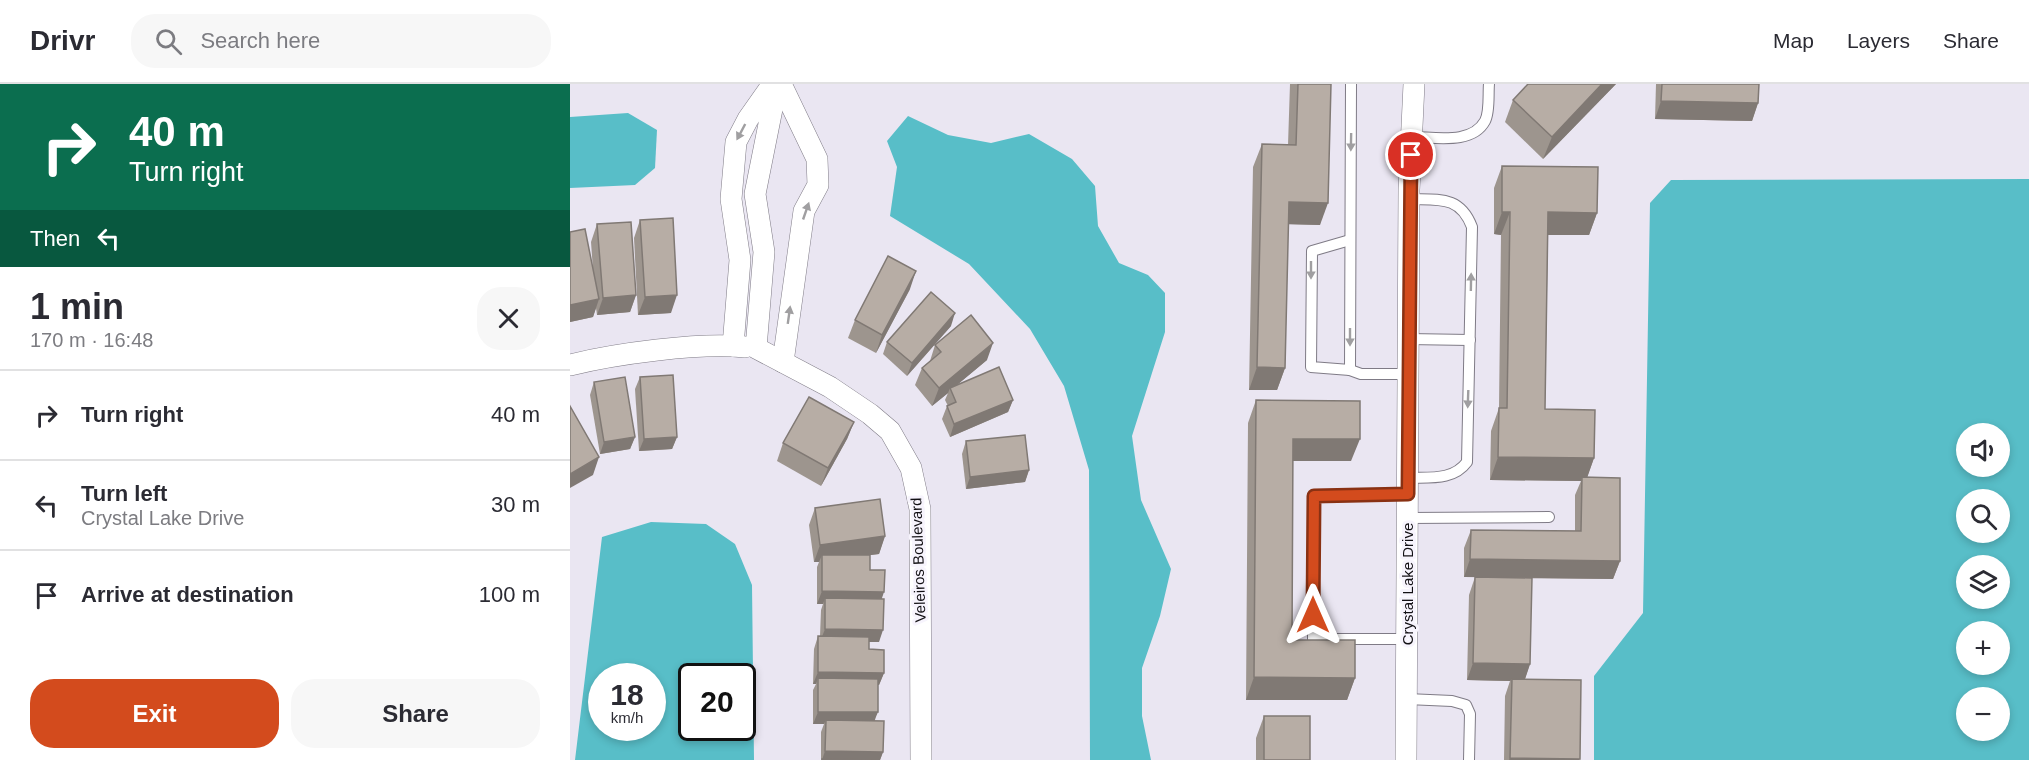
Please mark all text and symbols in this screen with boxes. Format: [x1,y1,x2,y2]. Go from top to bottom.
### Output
search box [131,14,551,68]
text: Drivr [30,25,95,56]
icon: search [152,25,185,58]
text: Search here [200,28,320,53]
text: Map [1773,29,1814,52]
text: Layers [1847,29,1910,52]
text: Share [1943,29,1999,52]
icon: right [30,108,108,186]
text: 40 m [129,108,225,155]
one-way arrow [736,124,746,141]
pin [1385,129,1436,180]
one-way arrow [1346,133,1356,152]
icon: arrive [1394,138,1427,171]
text: Turn right [129,157,244,187]
one-way arrow [802,201,812,219]
icon: left [92,222,125,255]
text: Then [30,226,80,251]
one-way arrow [1307,260,1316,279]
one-way arrow [1466,272,1476,291]
text: 1 min [30,286,124,327]
button: close [477,287,540,350]
one-way arrow [785,305,794,324]
one-way arrow [1345,328,1355,347]
text: 170 m · 16:48 [30,329,153,351]
one-way arrow [1464,389,1473,408]
icon: right [30,399,63,432]
text: Turn right [81,402,183,427]
text: 40 m [491,402,540,427]
map controls [1956,423,2010,741]
button: sound [1956,423,2010,477]
text: Turn left [81,481,167,506]
icon: left [30,489,63,522]
button: search [1956,489,2010,543]
text: 30 m [491,492,540,517]
street label: Veleiros Boulevard [907,497,929,623]
text: Crystal Lake Drive [81,507,244,529]
street label: Crystal Lake Drive [1399,523,1416,645]
button: layers [1956,555,2010,609]
icon: arrive [30,579,63,612]
text: Arrive at destination [81,582,294,607]
text: 100 m [479,582,540,607]
position arrow [1281,583,1345,647]
button: + [1956,621,2010,675]
speed limit sign: 20 [678,663,756,741]
text: 18 [610,678,644,711]
button: Exit [30,679,279,748]
button: Share [291,679,540,748]
button: − [1956,687,2010,741]
text: km/h [611,709,643,726]

